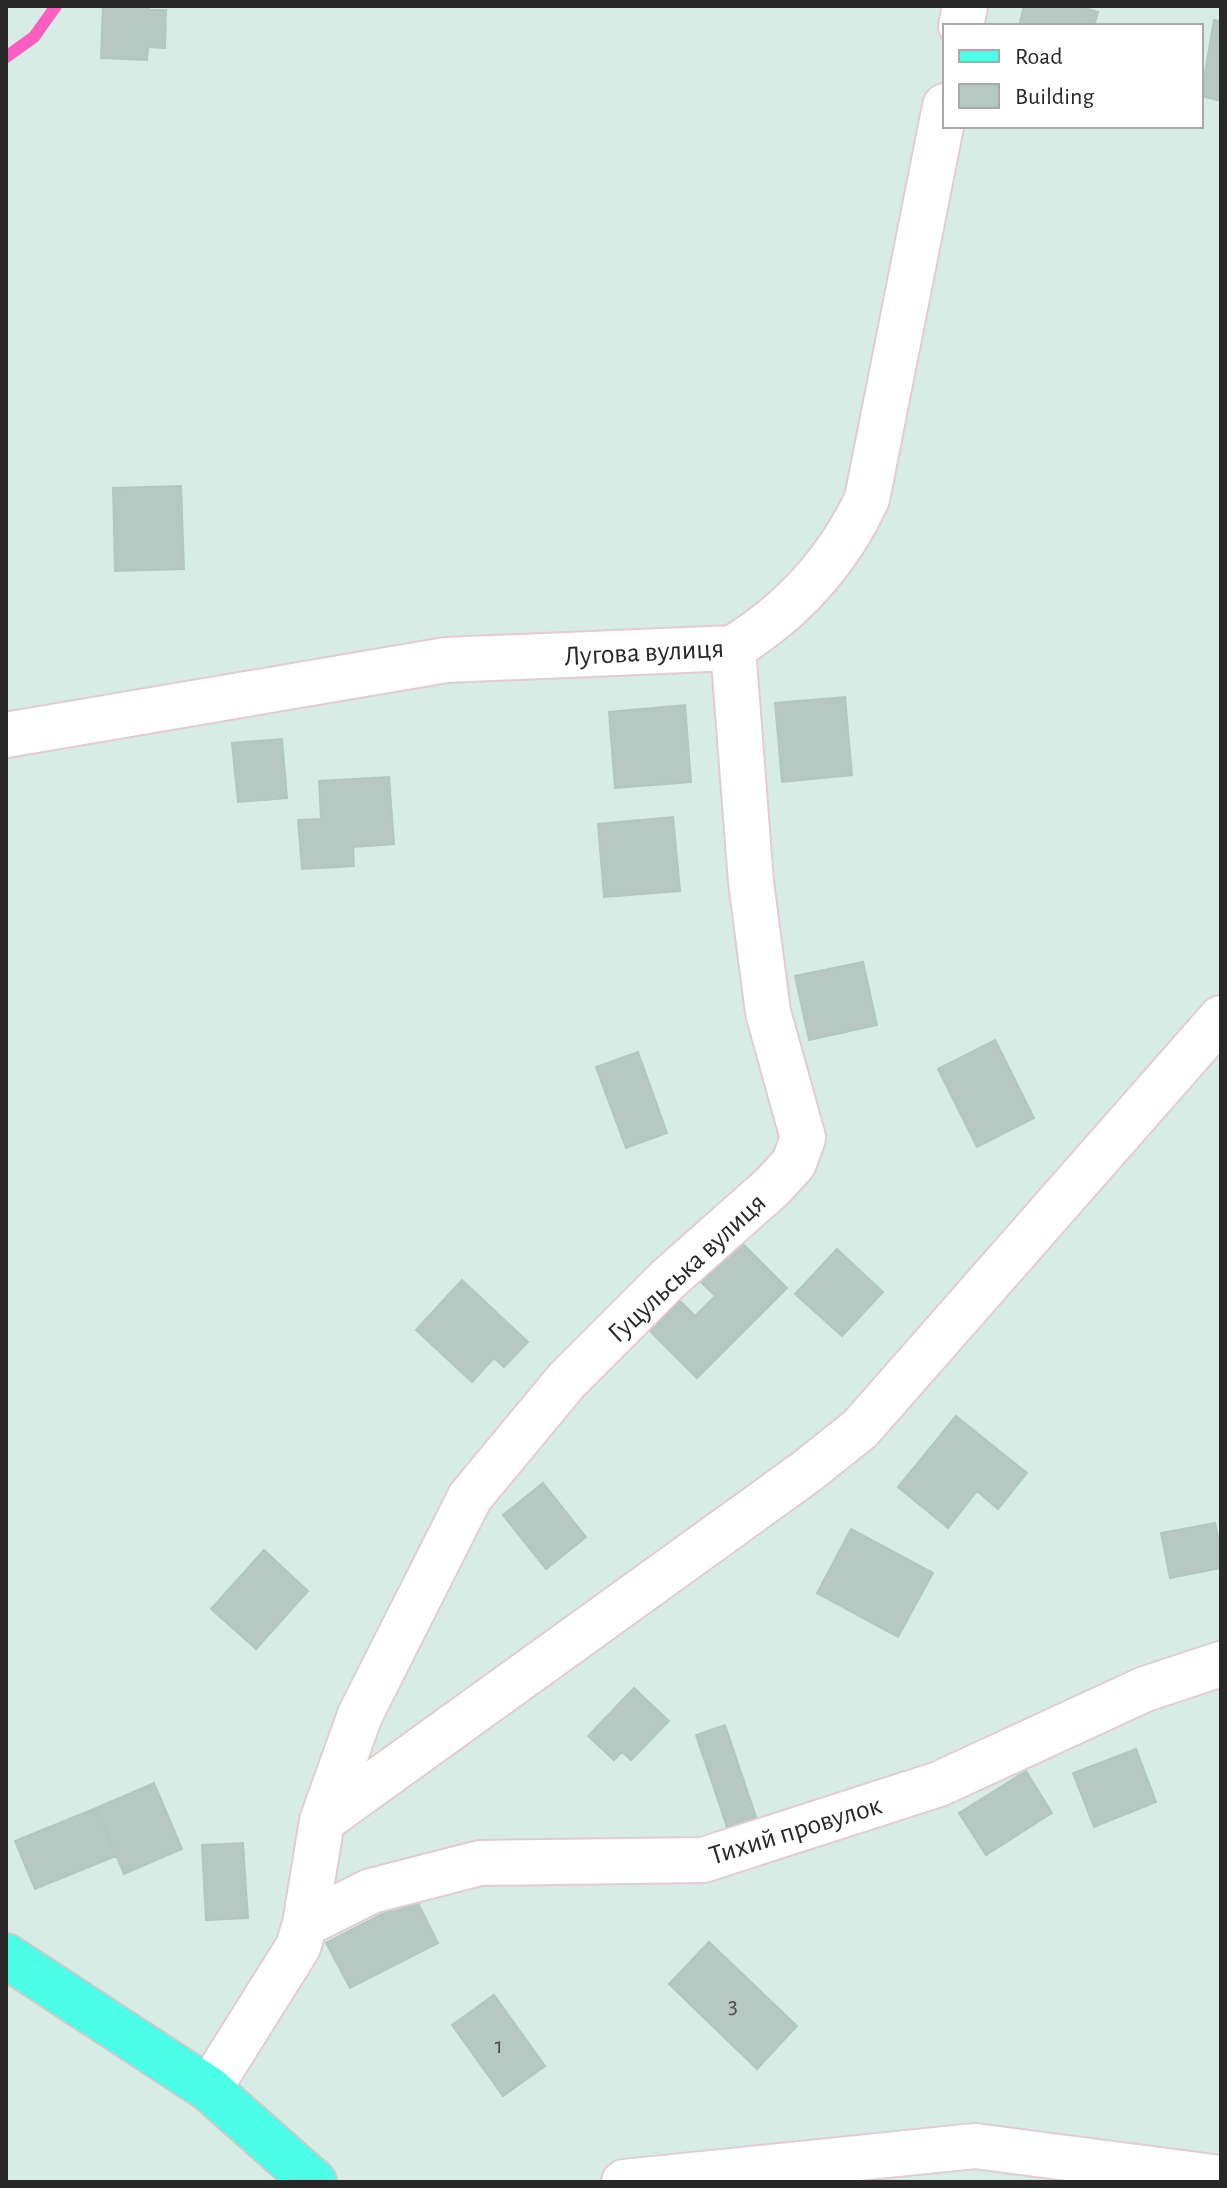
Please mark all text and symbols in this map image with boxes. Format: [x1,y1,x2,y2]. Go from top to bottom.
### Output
legend [943,24,1203,128]
text: Road [1015,45,1063,69]
text: Building [1015,85,1094,109]
street label: Лугова вулиця [563,635,725,671]
street label: Гуцульська вулиця [603,1188,772,1348]
street label: Тихий провулок [706,1791,885,1870]
house number: 3 [728,1994,738,2018]
house number: 1 [495,2034,503,2058]

